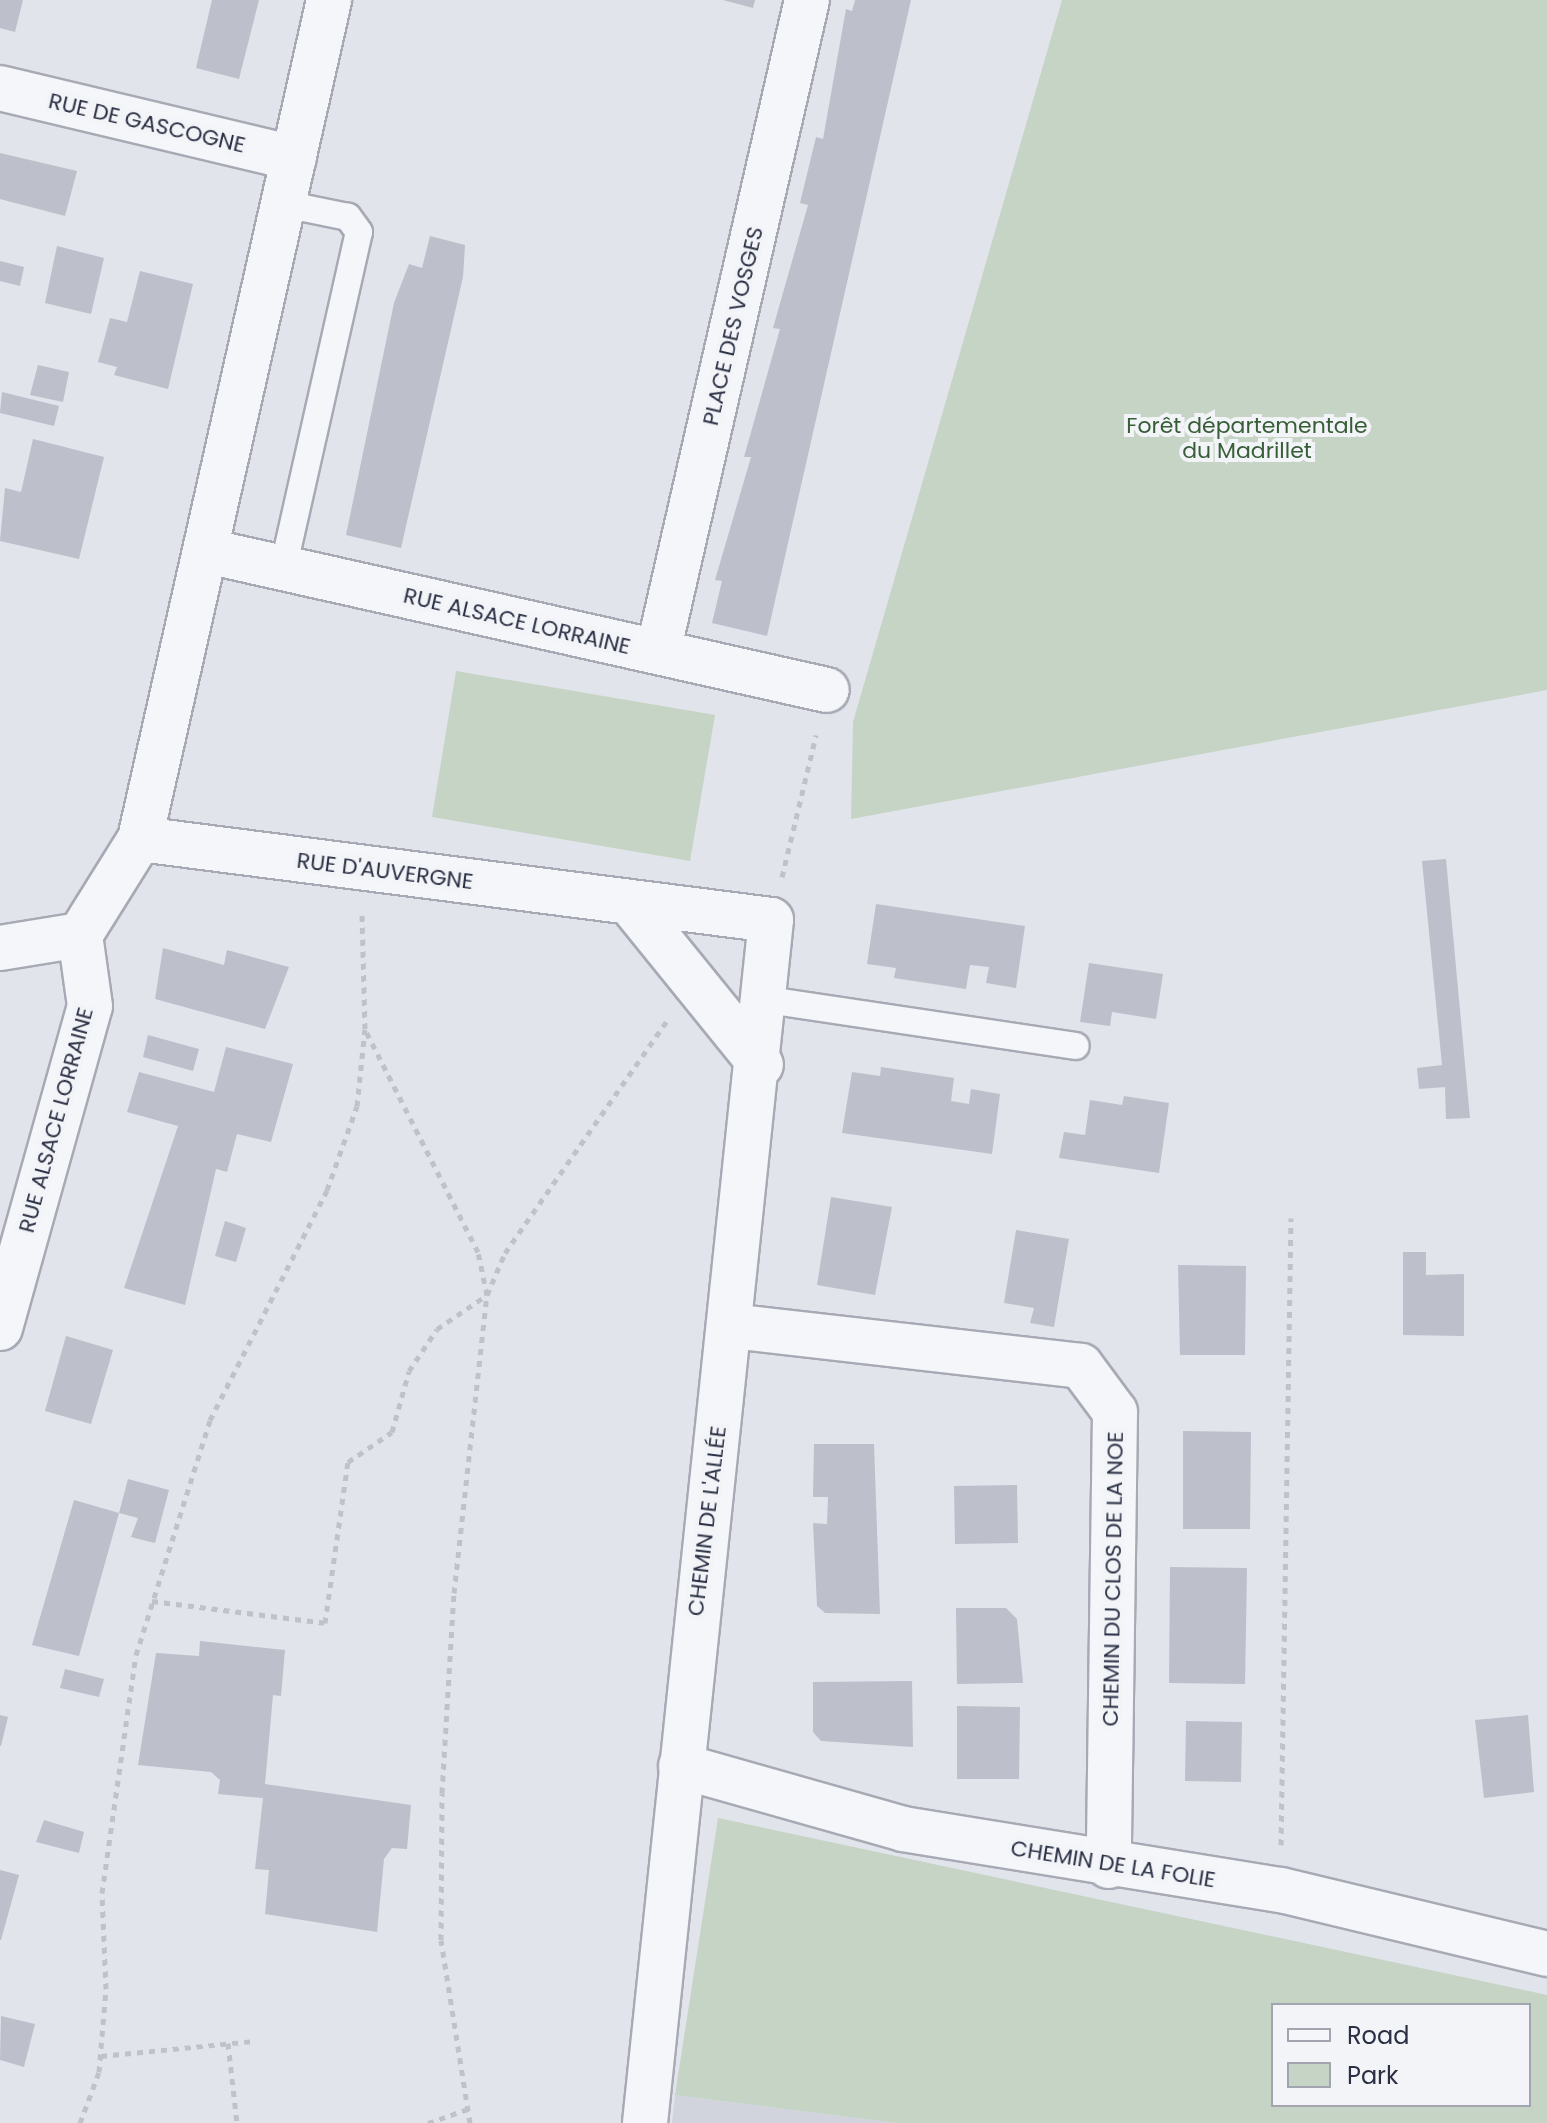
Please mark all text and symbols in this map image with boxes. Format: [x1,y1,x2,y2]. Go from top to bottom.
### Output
street label: RUE DE GASCOGNE [46,88,248,158]
street label: PLACE DES VOSGES [697,224,769,428]
park label: Forêt départementale du Madrillet [1126,412,1368,464]
street label: RUE ALSACE LORRAINE [401,582,633,660]
street label: RUE D'AUVERGNE [295,847,475,895]
street label: RUE ALSACE LORRAINE [13,1004,99,1236]
street label: CHEMIN DE L'ALLÉE [682,1424,732,1618]
street label: CHEMIN DU CLOS DE LA NOE [1097,1431,1129,1727]
street label: CHEMIN DE LA FOLIE [1009,1835,1217,1893]
legend [1271,2003,1531,2107]
text: Road [1347,2019,1409,2052]
text: Park [1347,2059,1398,2092]

